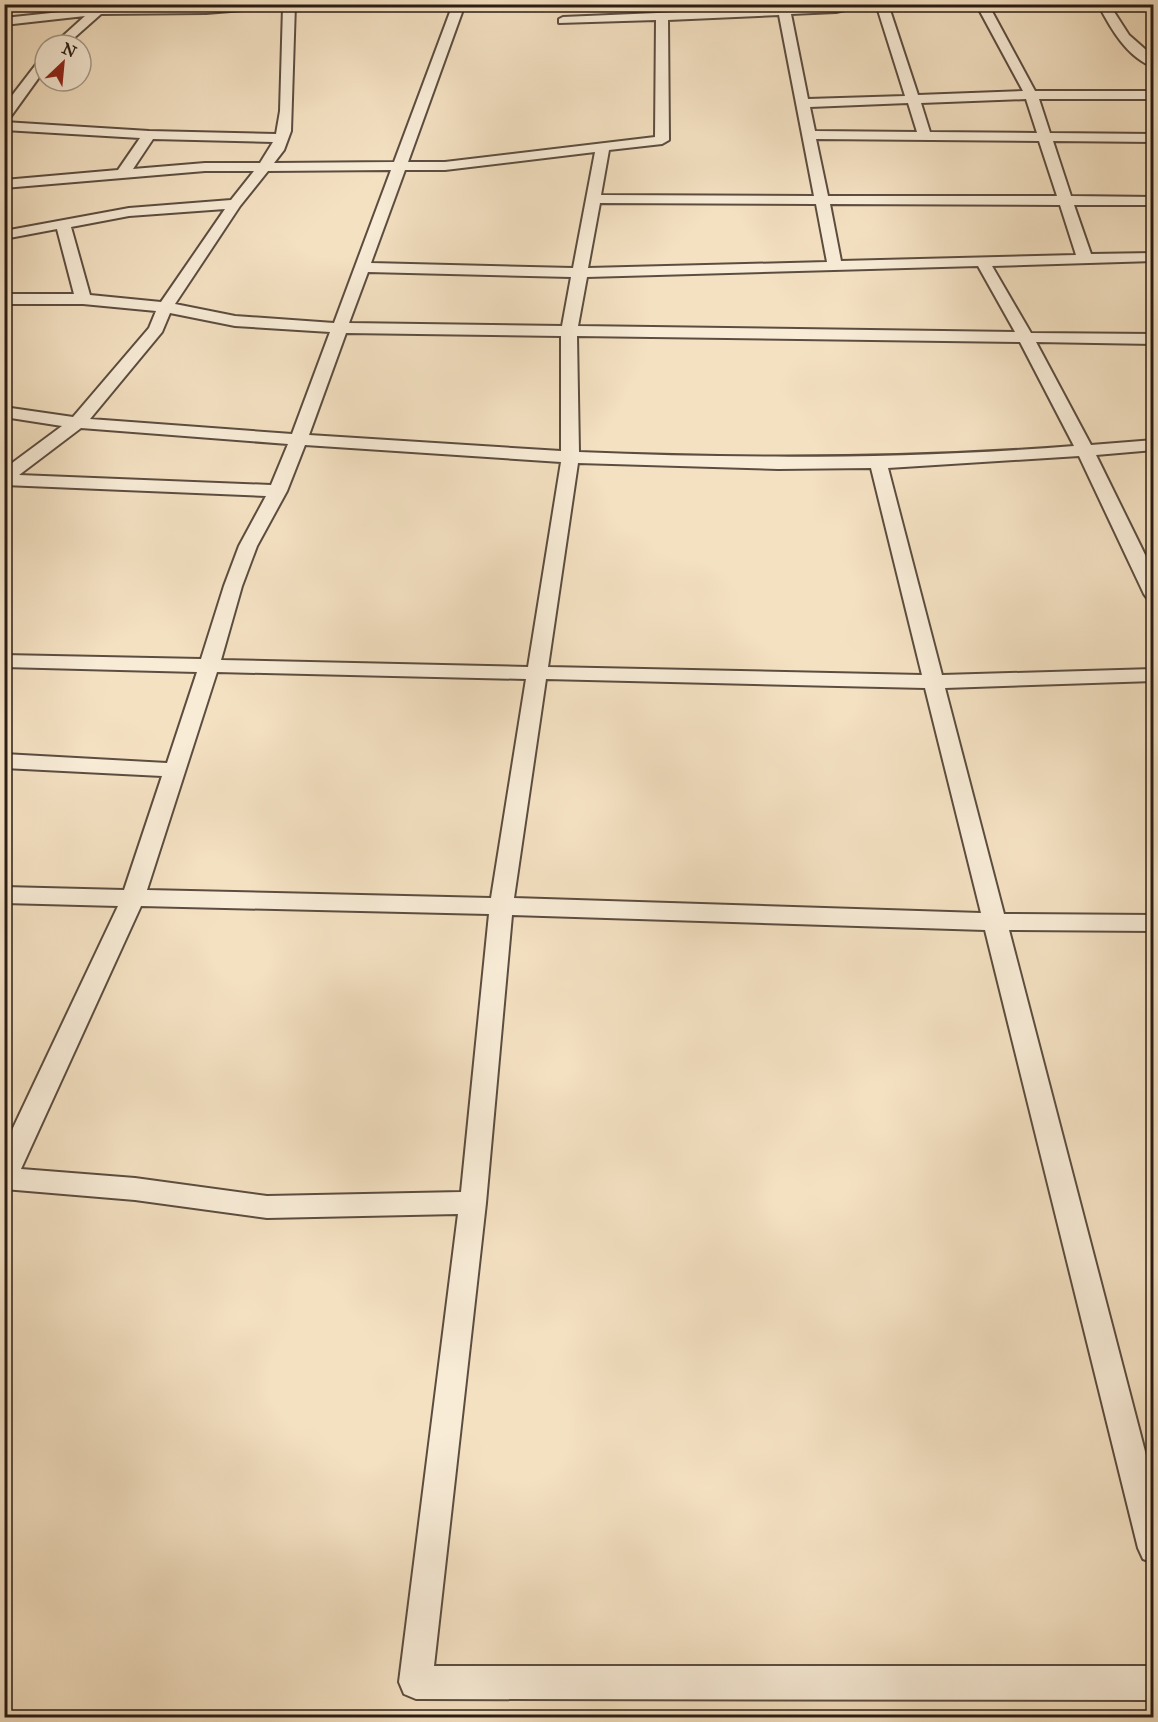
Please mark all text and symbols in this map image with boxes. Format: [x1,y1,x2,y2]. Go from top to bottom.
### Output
north arrow [33,33,93,93]
text: N [59,38,80,62]

